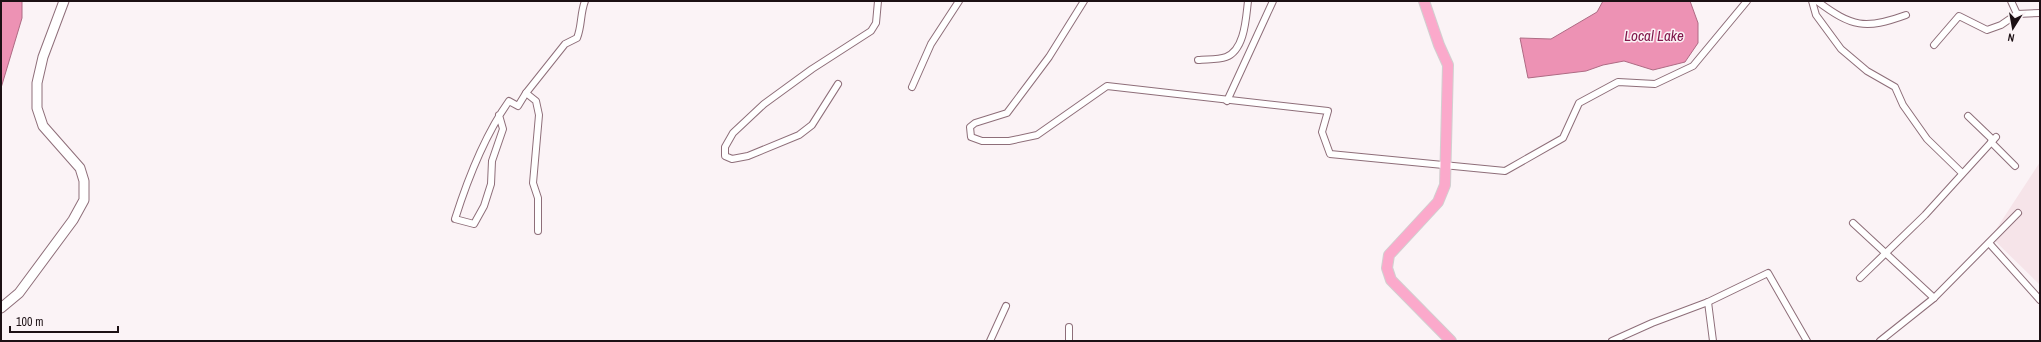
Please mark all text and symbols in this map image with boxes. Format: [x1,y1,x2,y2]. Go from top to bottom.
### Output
north arrow [1993,8,2033,48]
water label: Local Lake [1624,25,1684,46]
text: N [2007,30,2016,45]
scale bar [10,308,118,334]
text: 100 m [16,314,43,330]

